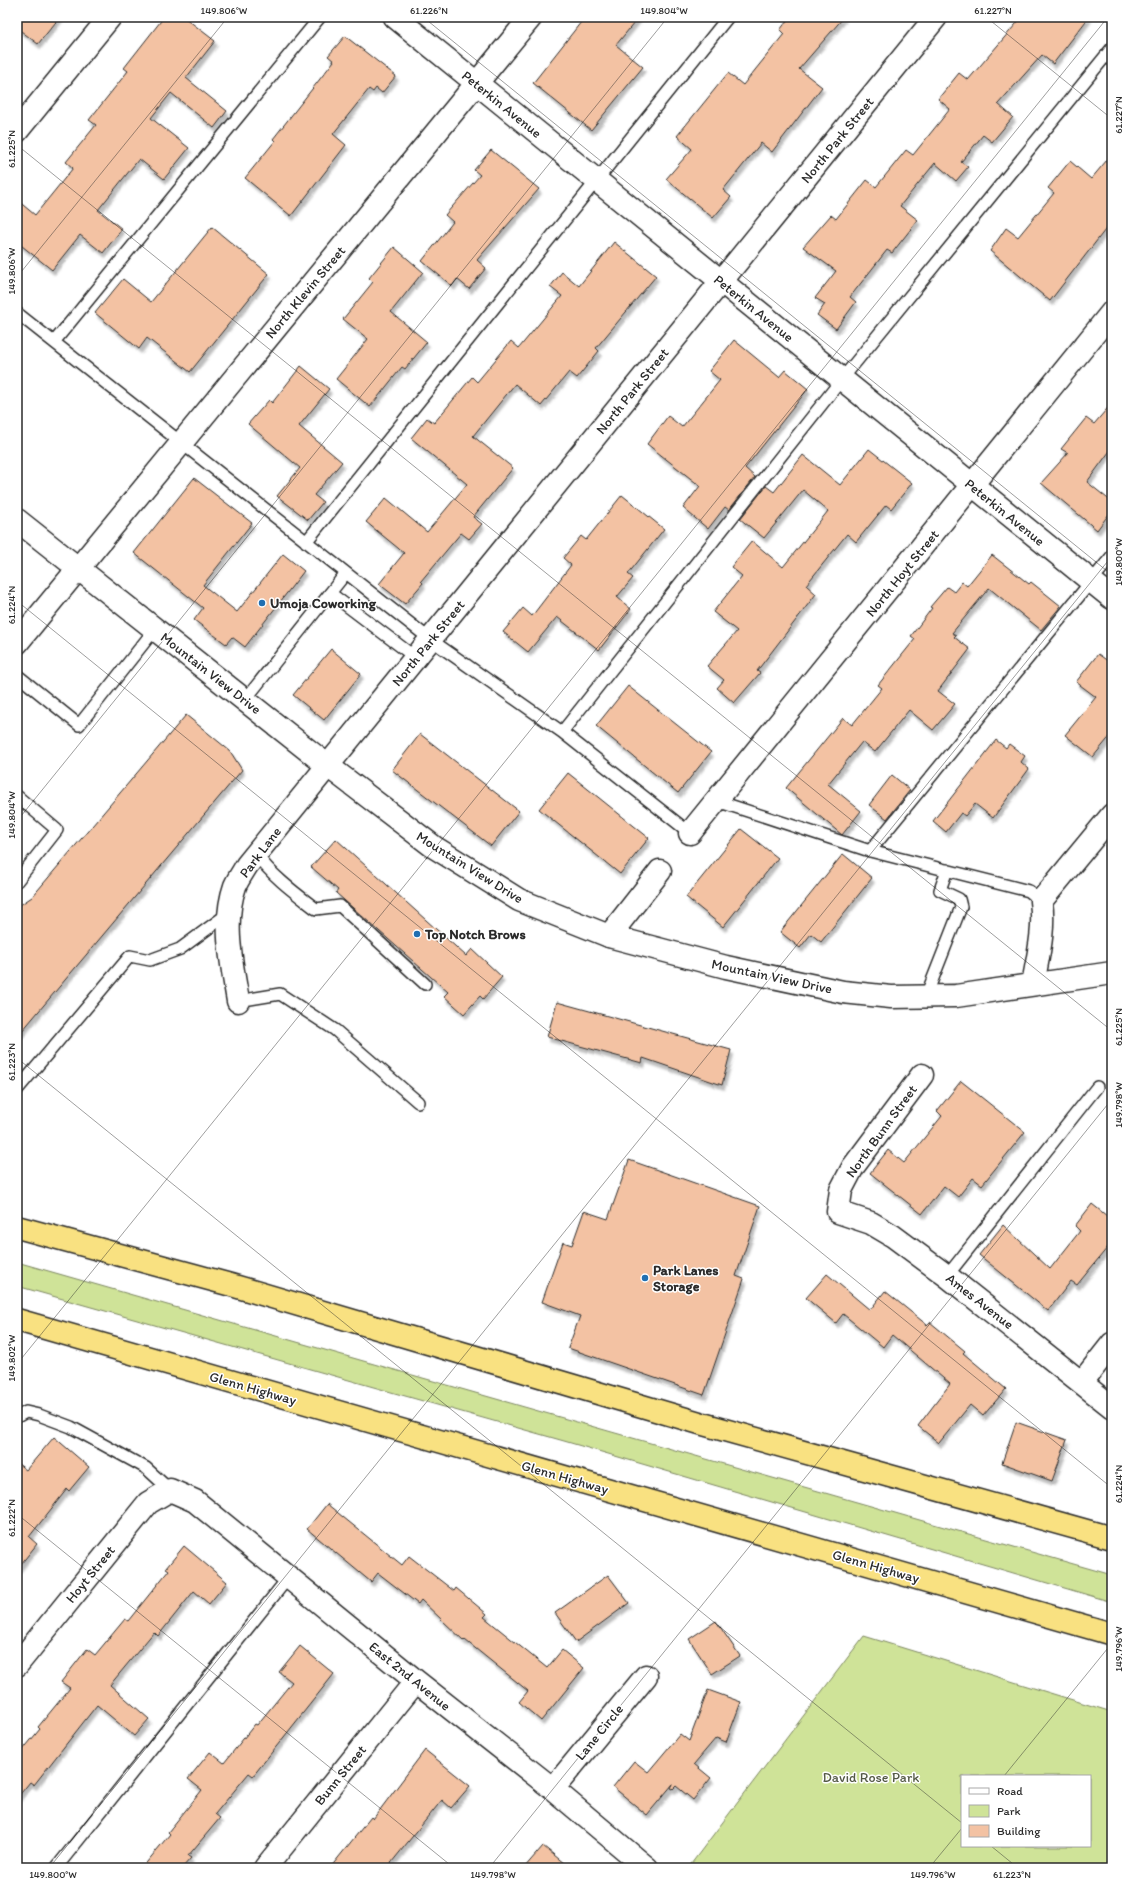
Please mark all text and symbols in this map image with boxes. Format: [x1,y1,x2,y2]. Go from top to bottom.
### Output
text: 149.806°W [201,4,248,17]
text: 61.226°N [410,4,448,17]
text: 149.804°W [640,4,688,17]
text: 61.227°N [974,4,1012,17]
street label: Peterkin Avenue [458,67,545,142]
street label: North Park Street [797,94,877,187]
text: 61.227°N [1112,96,1125,134]
text: 61.225°N [5,130,18,168]
street label: North Klevin Street [262,243,349,342]
text: 149.806°W [5,247,18,294]
street label: Peterkin Avenue [710,271,797,346]
street label: North Park Street [592,345,672,438]
street label: Peterkin Avenue [961,475,1048,550]
street label: North Hoyt Street [862,526,943,620]
text: 149.800°W [1112,538,1125,586]
text: 61.224°N [5,585,18,624]
place label: Umoja Coworking [270,595,377,612]
street label: North Park Street [388,597,468,690]
marker: Umoja Coworking [257,598,267,608]
street label: Mountain View Drive [157,629,265,718]
text: 149.804°W [5,791,18,839]
street label: Park Lane [236,823,285,881]
street label: Mountain View Drive [413,828,527,907]
place label: Top Notch Brows [424,926,526,943]
marker: Top Notch Brows [412,929,422,939]
street label: Mountain View Drive [710,955,834,998]
text: 61.225°N [1112,1008,1125,1046]
text: 61.223°N [5,1043,18,1081]
street label: North Bunn Street [842,1082,921,1181]
text: 149.798°W [1112,1082,1125,1128]
place label: Park Lanes Storage [653,1262,719,1295]
street label: Ames Avenue [942,1270,1017,1333]
marker: Park Lanes Storage [640,1273,650,1283]
text: 149.802°W [5,1334,18,1381]
street label: Glenn Highway [207,1368,299,1409]
street label: Glenn Highway [519,1457,611,1498]
text: 61.224°N [1112,1464,1125,1503]
text: 61.222°N [5,1499,18,1537]
street label: Hoyt Street [62,1542,119,1606]
street label: Glenn Highway [830,1546,922,1587]
text: 149.796°W [1112,1626,1125,1672]
street label: East 2nd Avenue [365,1638,454,1715]
street label: Lane Circle [572,1701,627,1764]
street label: Bunn Street [311,1742,370,1809]
park label: David Rose Park [823,1769,919,1786]
legend [961,1775,1091,1847]
text: Road [997,1784,1023,1798]
text: Park [997,1804,1021,1818]
text: Building [997,1824,1041,1838]
text: 149.800°W [29,1868,77,1881]
text: 149.798°W [470,1868,516,1881]
text: 149.796°W [910,1868,956,1881]
text: 61.223°N [993,1868,1031,1881]

